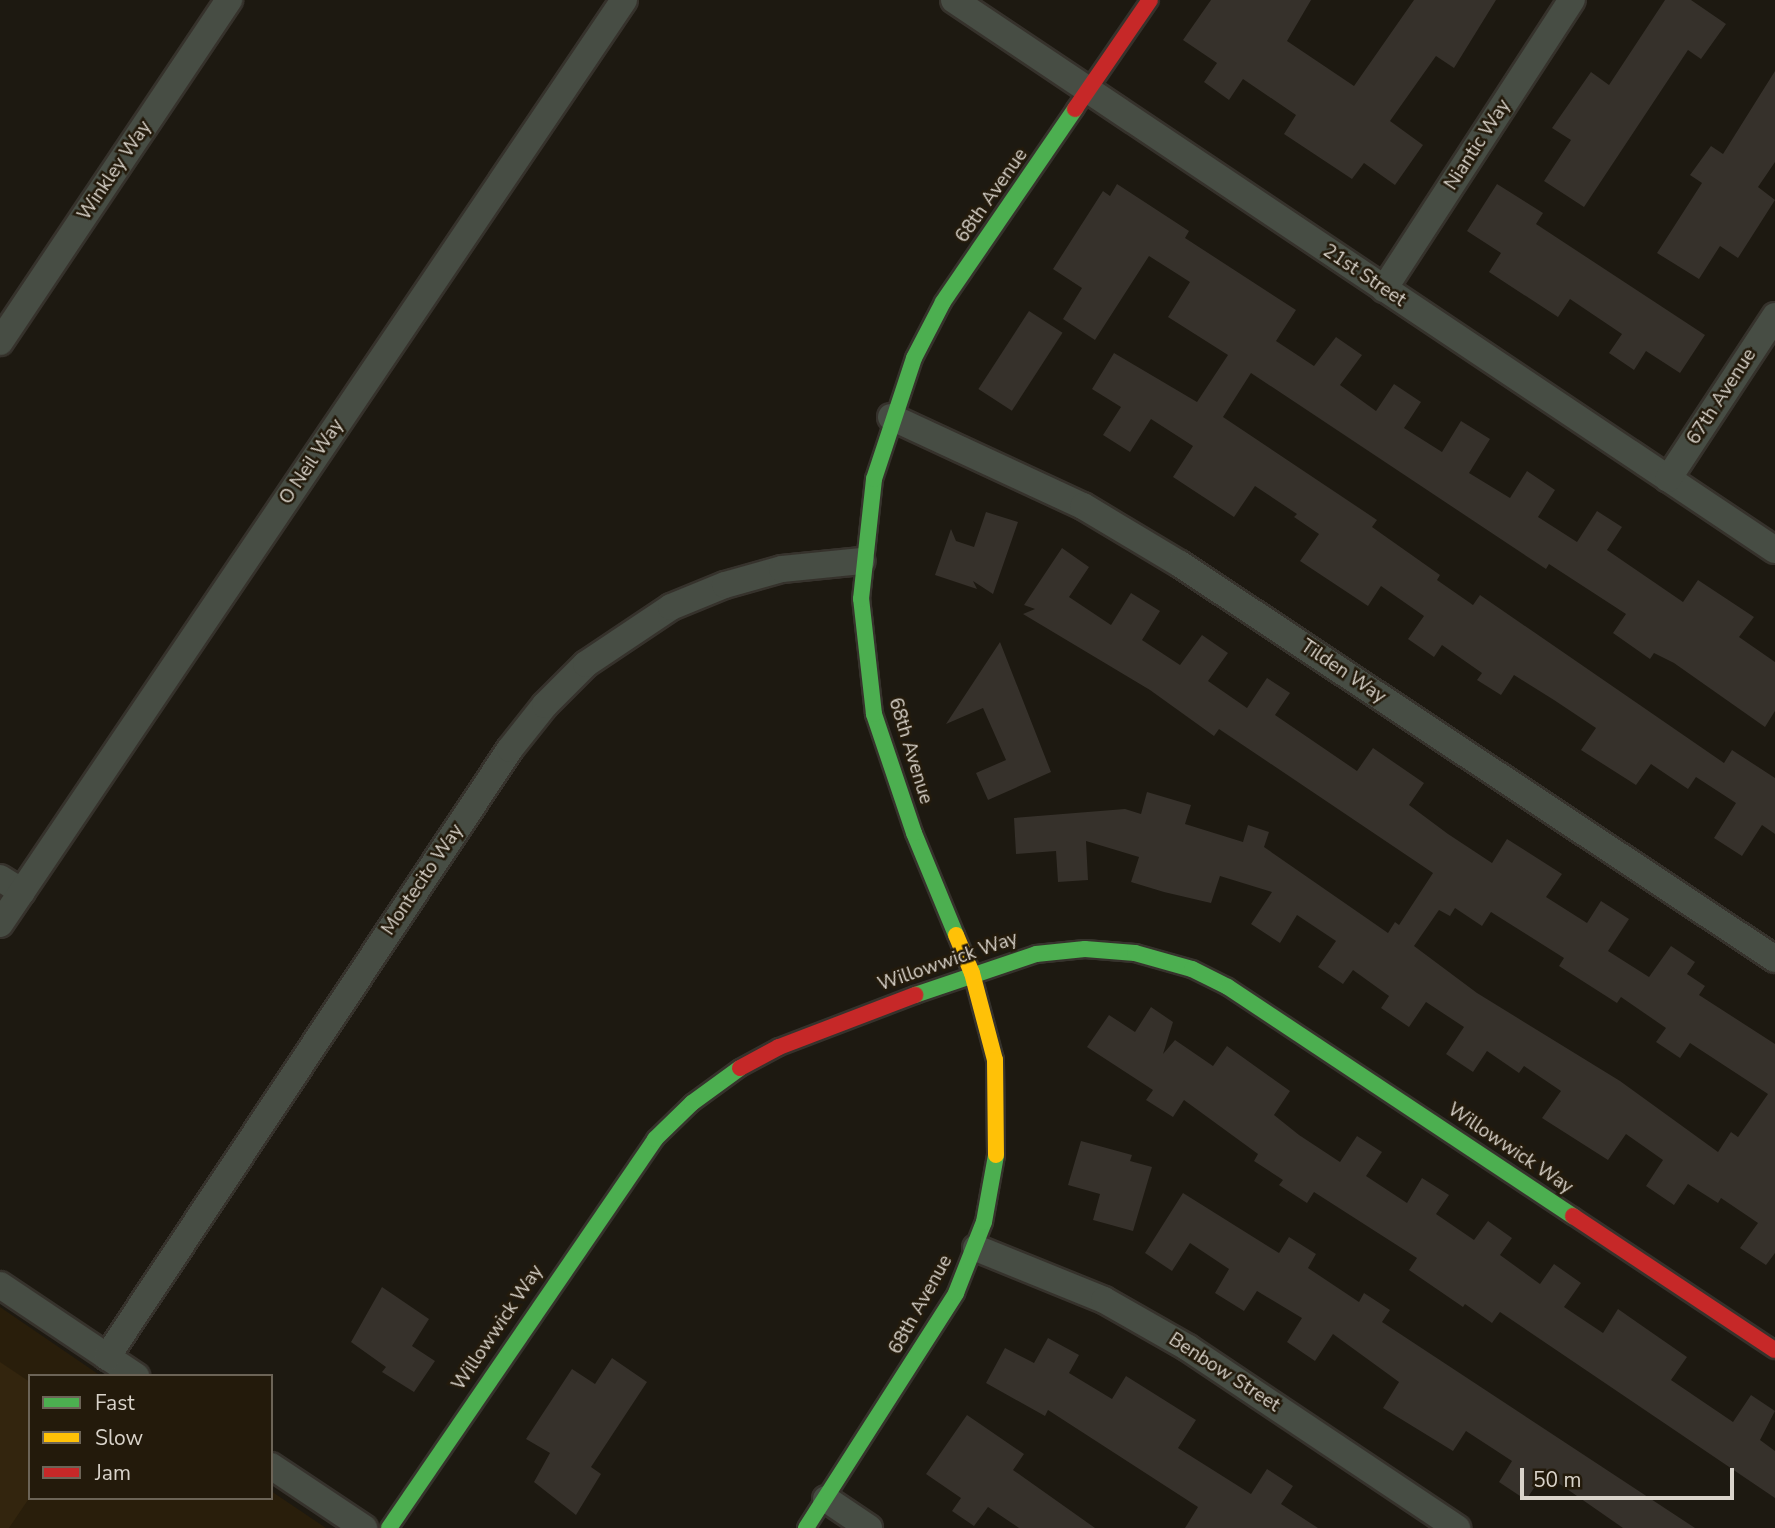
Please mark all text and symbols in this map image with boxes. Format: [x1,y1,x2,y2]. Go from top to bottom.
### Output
street label: Niantic Way [1440,95,1516,195]
street label: Winkley Way [73,117,157,225]
street label: 68th Avenue [951,144,1033,248]
street label: 21st Street [1318,240,1410,312]
street label: 67th Avenue [1683,345,1761,449]
street label: O Neil Way [275,415,349,509]
street label: Tilden Way [1296,635,1390,709]
street label: 68th Avenue [883,695,937,807]
street label: Montecito Way [377,820,469,940]
street label: Willowwick Way [875,927,1021,997]
street label: Willowwick Way [1443,1099,1577,1199]
street label: 68th Avenue [884,1251,958,1359]
street label: Willowwick Way [448,1261,548,1395]
street label: Benbow Street [1164,1329,1284,1417]
legend [28,1374,273,1500]
text: Fast [95,1389,135,1417]
text: Slow [95,1424,143,1452]
scale bar [1523,1454,1736,1498]
text: Jam [95,1459,131,1487]
text: 50 m [1533,1466,1582,1494]

